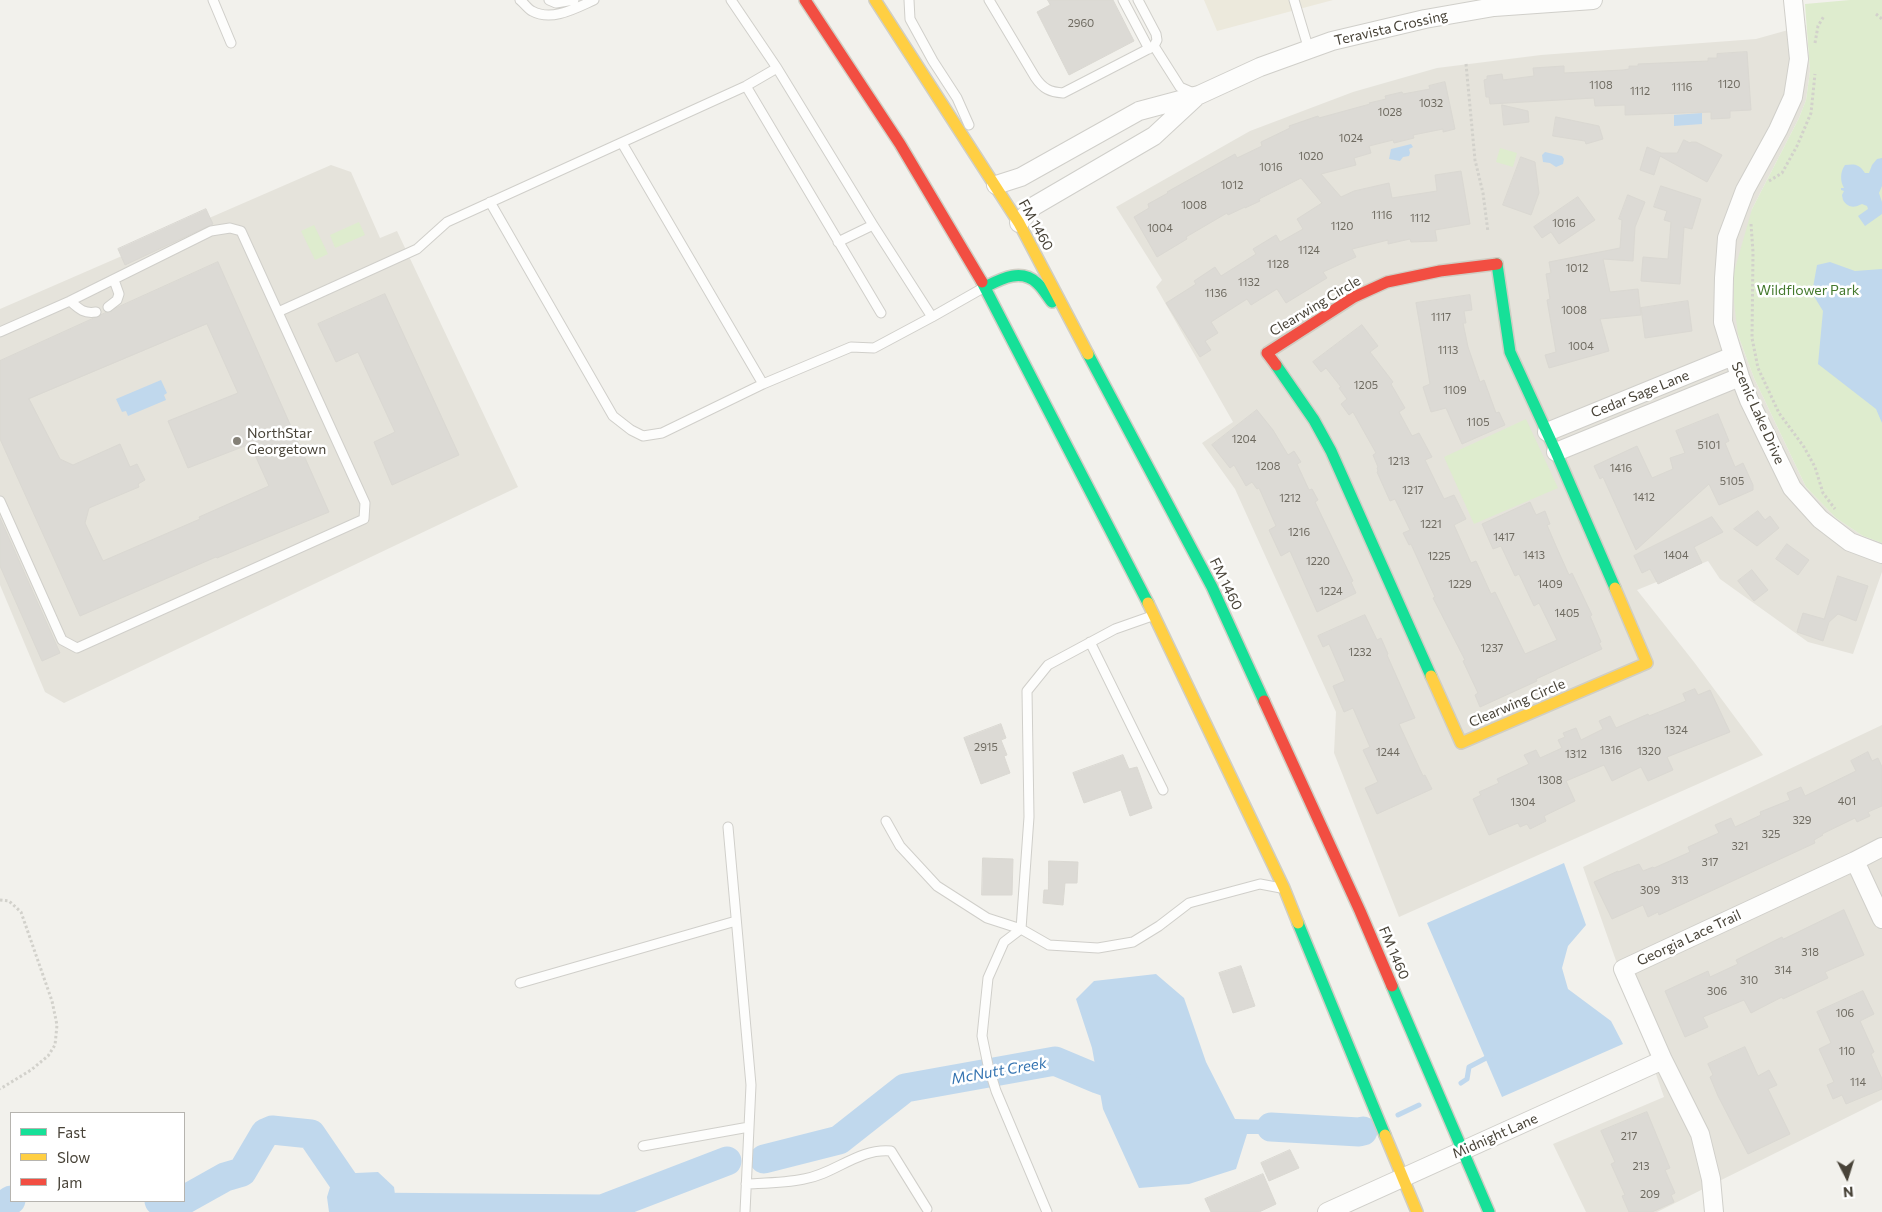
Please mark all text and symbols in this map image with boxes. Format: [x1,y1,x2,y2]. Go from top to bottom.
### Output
street label: Teravista Crossing [1333,7,1449,49]
house number: 2960 [1068,16,1094,30]
house number: 1120 [1718,77,1740,91]
house number: 1108 [1589,78,1613,92]
house number: 1116 [1672,80,1692,94]
house number: 1112 [1630,84,1650,98]
house number: 1032 [1419,96,1443,110]
house number: 1028 [1378,105,1402,119]
house number: 1024 [1339,131,1363,145]
house number: 1020 [1298,149,1324,163]
house number: 1016 [1259,160,1283,174]
house number: 1012 [1221,178,1243,192]
street label: FM 1460 [1015,196,1057,254]
house number: 1008 [1181,198,1207,212]
house number: 1116 [1372,208,1392,222]
house number: 1112 [1410,211,1430,225]
house number: 1016 [1552,216,1576,230]
house number: 1120 [1331,219,1353,233]
house number: 1004 [1147,221,1173,235]
house number: 1124 [1298,243,1320,257]
house number: 1128 [1267,257,1289,271]
house number: 1012 [1566,261,1588,275]
street label: Clearwing Circle [1267,272,1363,340]
house number: 1132 [1238,275,1260,289]
park label: Wildflower Park [1757,282,1859,298]
house number: 1136 [1205,286,1227,300]
house number: 1008 [1561,303,1587,317]
house number: 1117 [1431,310,1451,324]
house number: 1004 [1568,339,1594,353]
house number: 1113 [1438,343,1458,357]
street label: Scenic Lake Drive [1728,359,1788,467]
street label: Cedar Sage Lane [1588,367,1692,421]
house number: 1205 [1354,378,1378,392]
house number: 1109 [1443,383,1467,397]
house number: 1105 [1467,415,1489,429]
place label: NorthStar Georgetown [247,425,326,458]
house number: 1204 [1232,432,1256,446]
marker: NorthStar Georgetown [231,435,243,447]
house number: 5101 [1698,438,1720,452]
house number: 1213 [1388,454,1410,468]
house number: 1208 [1256,459,1280,473]
house number: 1416 [1610,461,1632,475]
house number: 5105 [1720,474,1744,488]
house number: 1217 [1402,483,1424,497]
house number: 1412 [1633,490,1655,504]
house number: 1212 [1279,491,1301,505]
house number: 1221 [1420,517,1442,531]
house number: 1216 [1288,525,1310,539]
house number: 1417 [1493,530,1515,544]
house number: 1413 [1523,548,1545,562]
house number: 1404 [1663,548,1689,562]
house number: 1225 [1427,549,1451,563]
house number: 1220 [1306,554,1330,568]
street label: FM 1460 [1206,555,1246,613]
house number: 1229 [1448,577,1472,591]
house number: 1409 [1537,577,1563,591]
house number: 1224 [1319,584,1343,598]
house number: 1405 [1555,606,1579,620]
house number: 1237 [1481,641,1503,655]
house number: 1232 [1348,645,1372,659]
street label: Clearwing Circle [1466,675,1568,731]
house number: 1324 [1664,723,1688,737]
house number: 2915 [974,740,998,754]
house number: 1316 [1600,743,1622,757]
house number: 1320 [1637,744,1661,758]
house number: 1244 [1376,745,1400,759]
house number: 1312 [1565,747,1587,761]
house number: 1308 [1538,773,1562,787]
house number: 401 [1838,794,1856,808]
house number: 1304 [1511,795,1535,809]
house number: 329 [1793,813,1811,827]
house number: 325 [1762,827,1780,841]
house number: 321 [1731,839,1749,853]
house number: 317 [1702,855,1718,869]
house number: 313 [1671,873,1689,887]
house number: 309 [1640,883,1660,897]
street label: Georgia Lace Trail [1634,907,1744,969]
street label: FM 1460 [1375,924,1413,982]
house number: 318 [1801,945,1819,959]
house number: 314 [1774,963,1792,977]
house number: 310 [1740,973,1758,987]
house number: 306 [1707,984,1727,998]
house number: 106 [1836,1006,1854,1020]
house number: 110 [1839,1044,1855,1058]
water label: McNutt Creek [950,1054,1048,1088]
house number: 114 [1850,1075,1866,1089]
street label: Midnight Lane [1450,1110,1540,1162]
legend [10,1112,185,1202]
text: Fast [57,1123,86,1141]
house number: 217 [1621,1129,1637,1143]
text: Slow [57,1148,90,1166]
north arrow [1822,1152,1872,1202]
house number: 213 [1632,1159,1650,1173]
text: Jam [57,1173,82,1191]
text: N [1842,1184,1854,1201]
house number: 209 [1640,1187,1660,1201]

